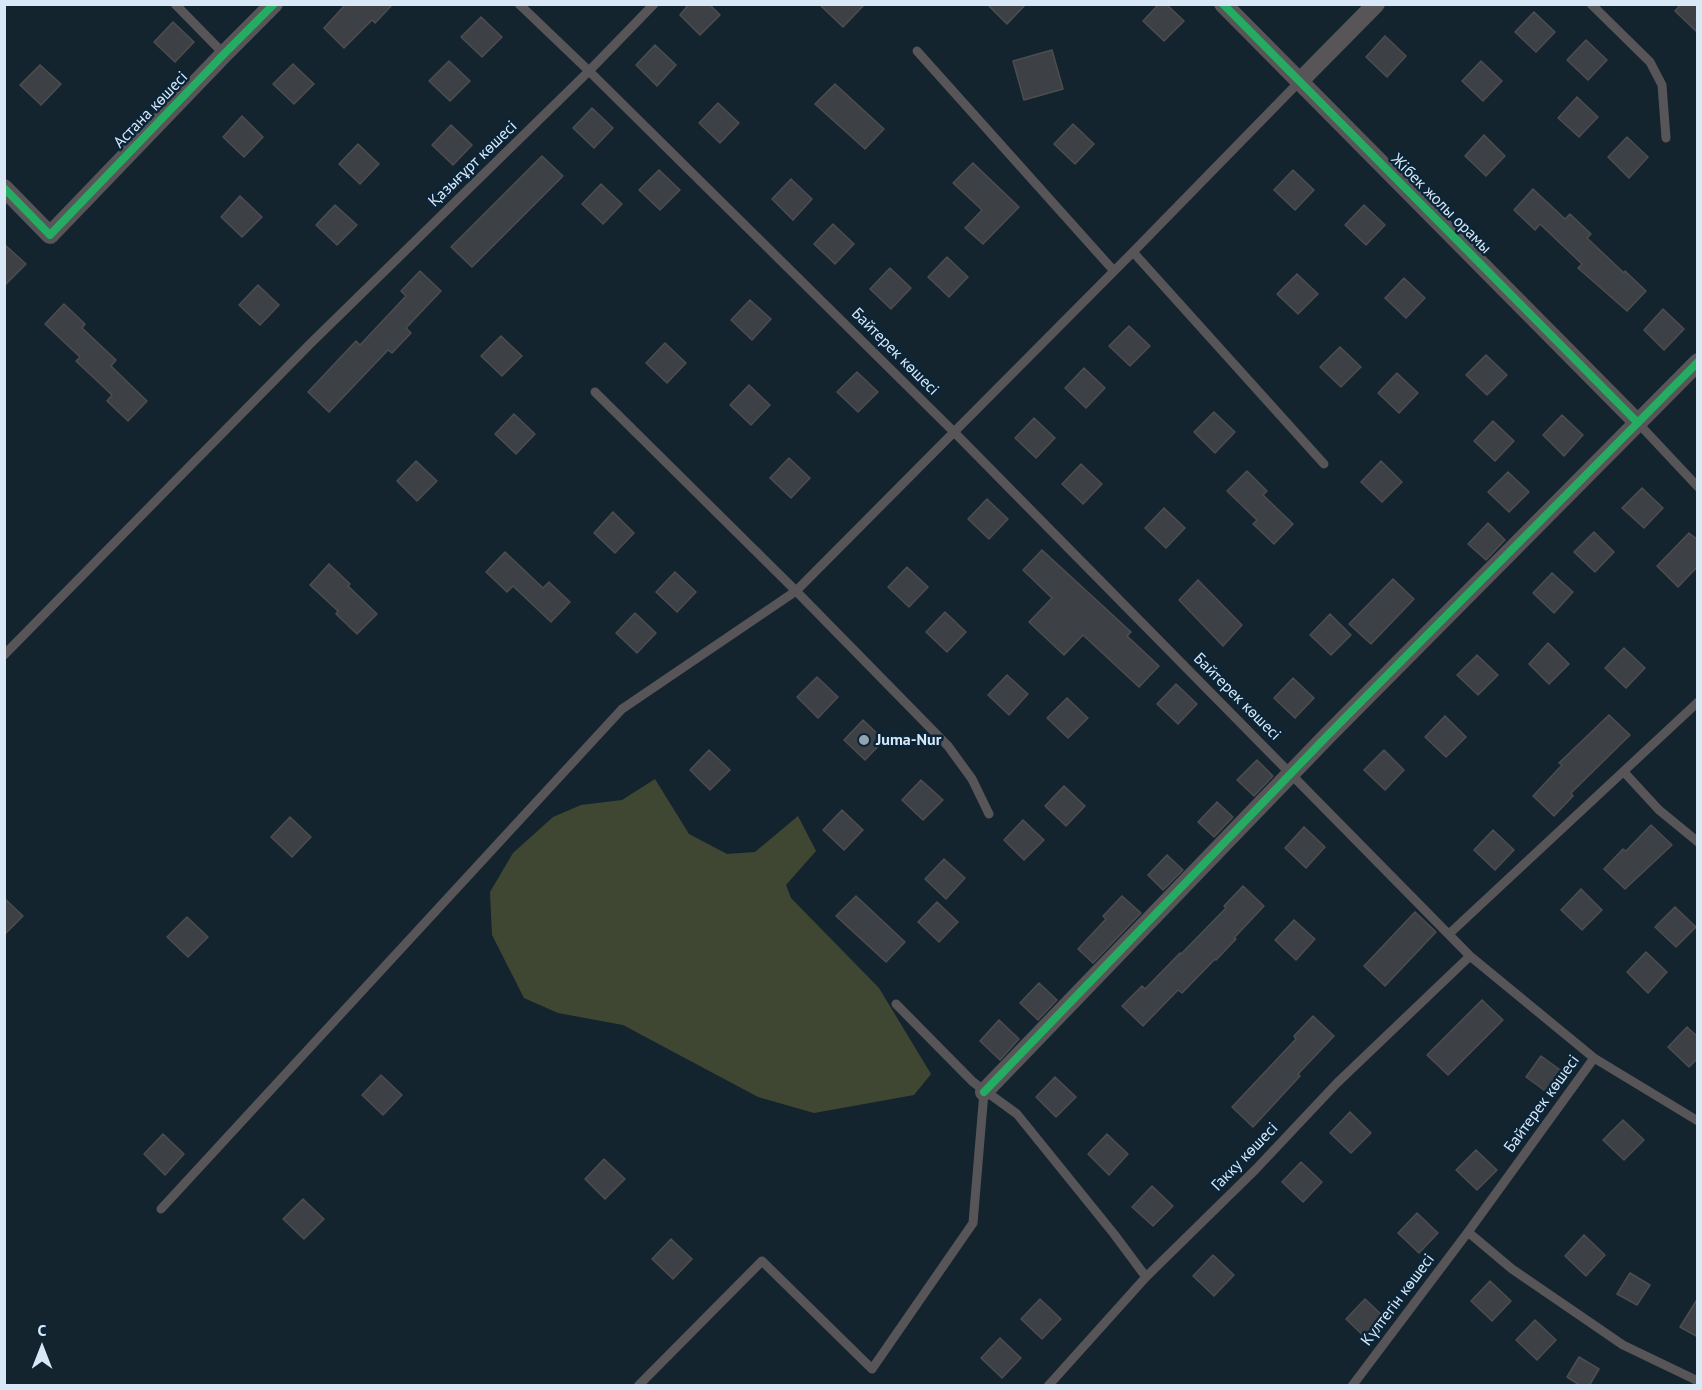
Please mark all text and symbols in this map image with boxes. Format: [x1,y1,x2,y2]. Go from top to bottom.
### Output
street label: Астана көшесі [110,68,192,152]
street label: Қазығұрт көшесі [425,117,521,211]
street label: Жібек жолы орамы [1387,150,1495,258]
street label: Байтерек көшесі [847,304,943,400]
street label: Байтерек көшесі [1189,649,1285,745]
place label: Juma-Nur [876,730,941,750]
marker: Juma-Nur [857,733,871,747]
street label: Байтерек көшесі [1500,1052,1584,1156]
street label: Гакку көшесі [1208,1119,1282,1195]
street label: Күлтегін көшесі [1357,1250,1439,1350]
north arrow [12,1318,72,1378]
text: С [38,1320,46,1340]

